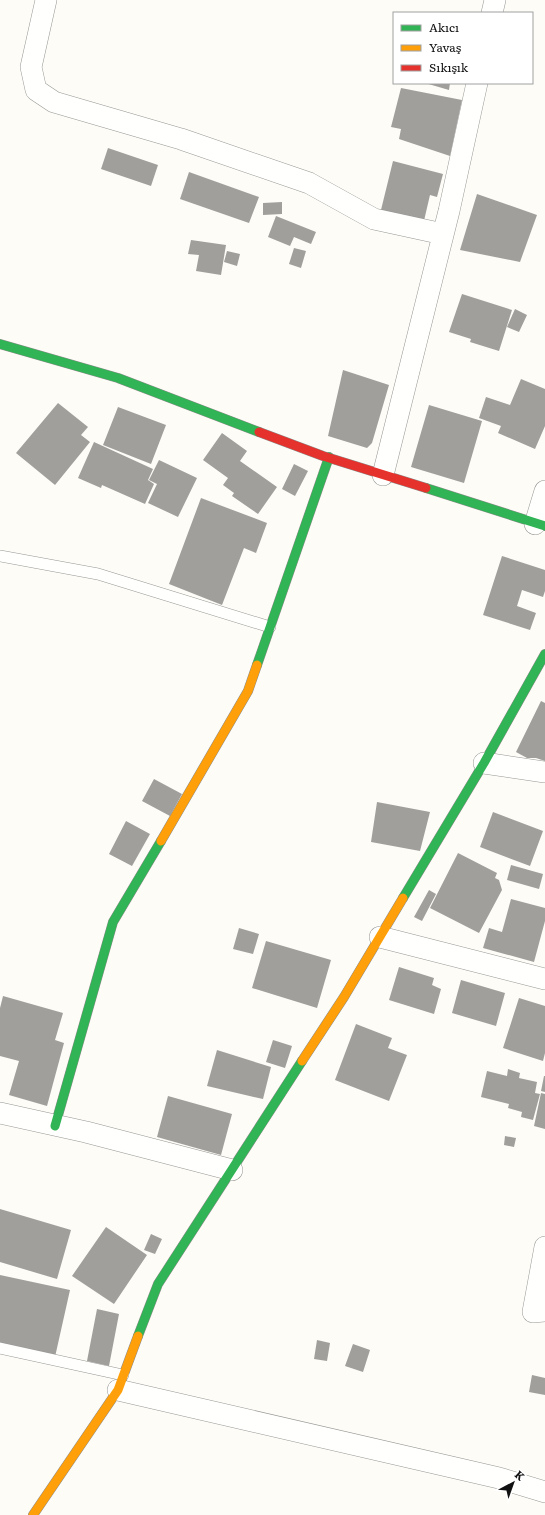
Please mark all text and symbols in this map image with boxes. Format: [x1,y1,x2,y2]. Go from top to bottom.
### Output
legend [393,12,533,84]
text: Akıcı [429,18,459,36]
text: Yavaş [429,38,462,56]
text: Sıkışık [429,58,469,76]
north arrow [493,1463,533,1503]
text: K [512,1466,529,1484]

